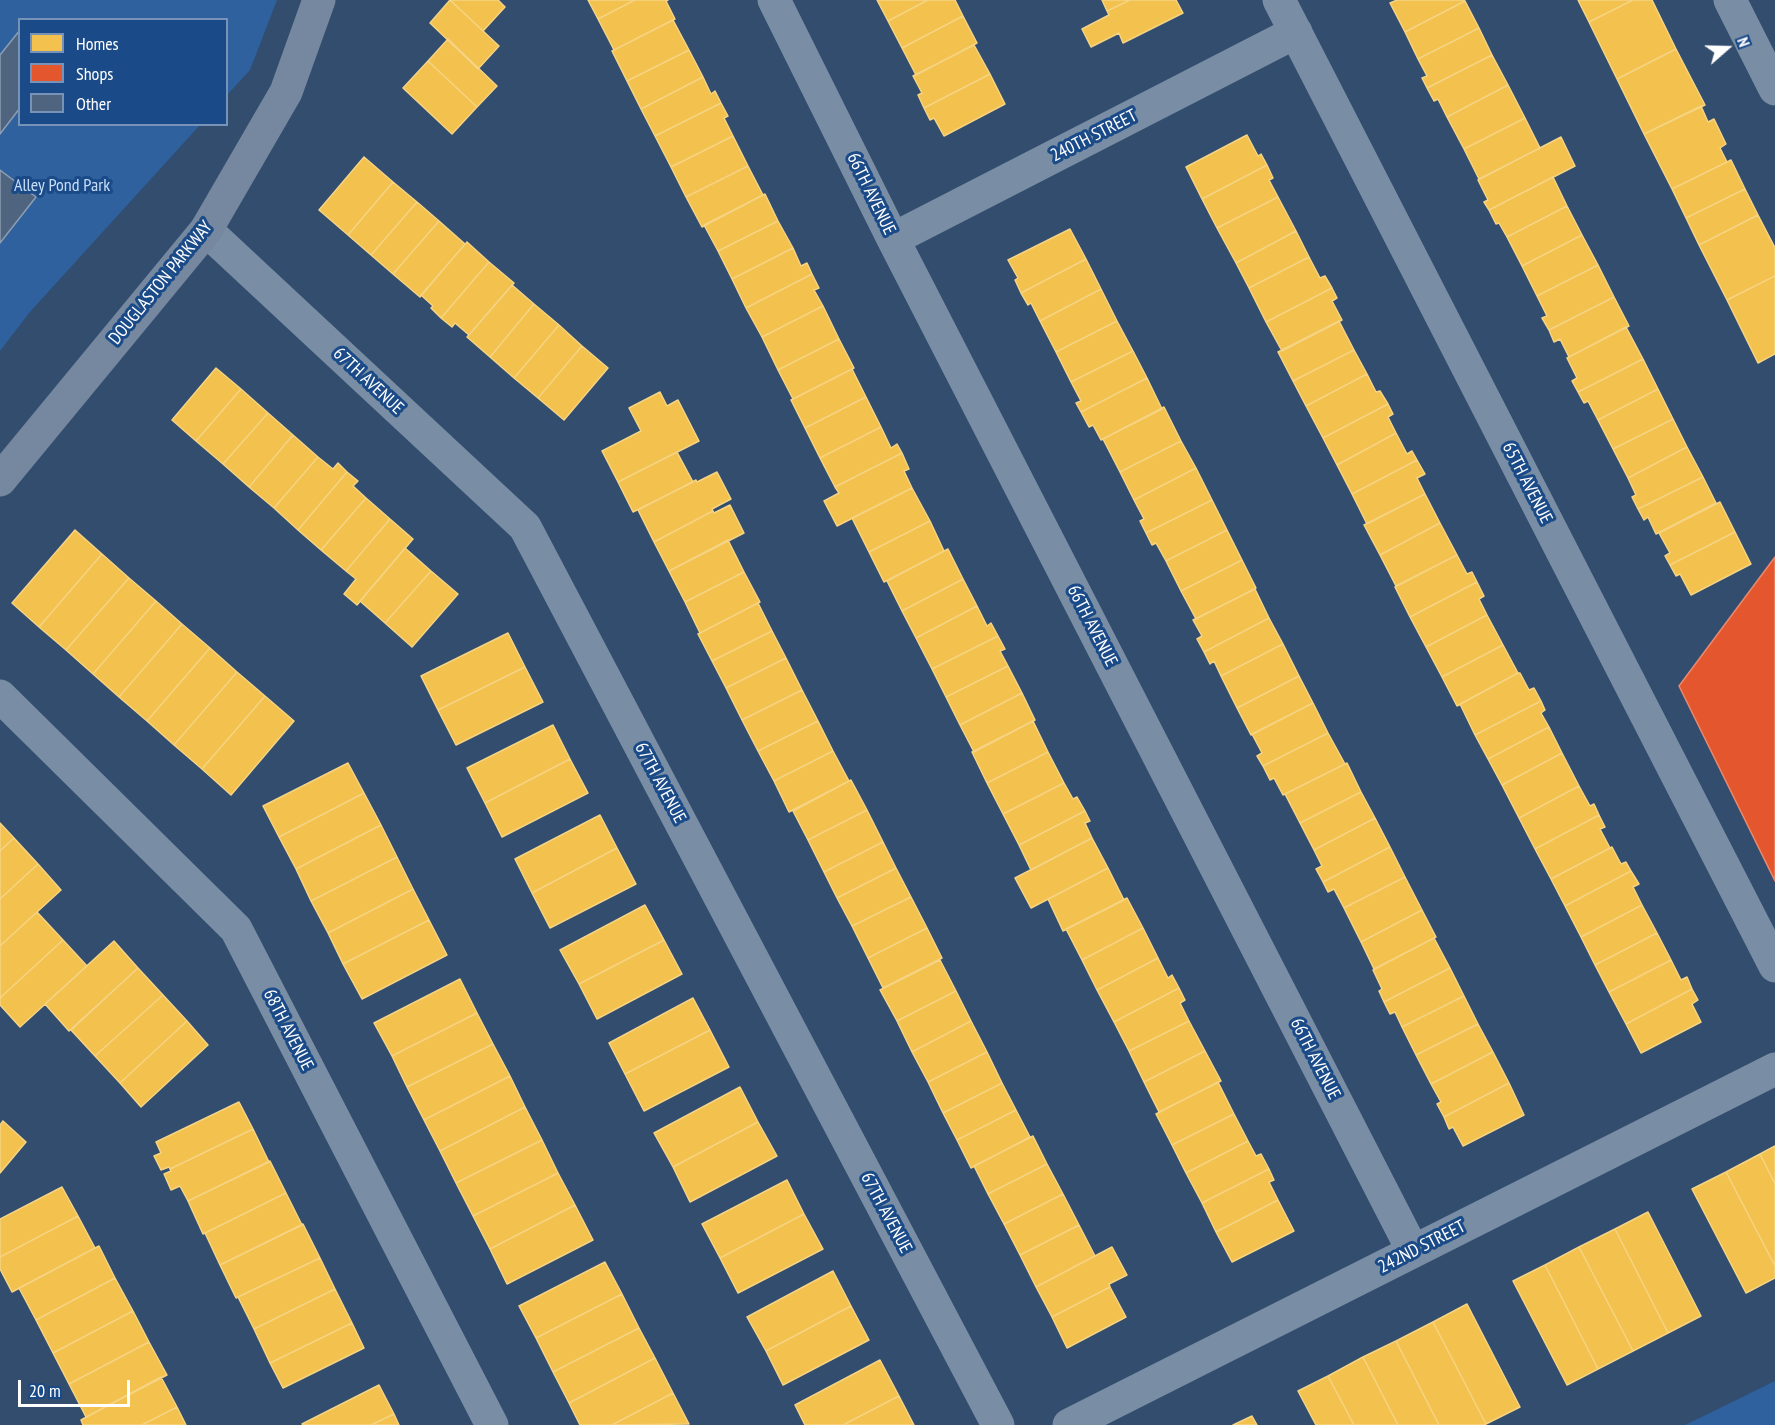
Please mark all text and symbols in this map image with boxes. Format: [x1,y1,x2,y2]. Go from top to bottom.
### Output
legend [18,18,228,126]
north arrow [1697,18,1757,78]
text: Homes [76,32,119,55]
text: N [1733,34,1755,49]
text: Shops [76,62,113,85]
text: Other [76,92,111,115]
street label: 240TH STREET [1047,105,1141,167]
street label: 66TH AVENUE [842,150,900,238]
park label: Alley Pond Park [14,175,110,197]
street label: DOUGLASTON PARKWAY [105,217,217,349]
street label: 67TH AVENUE [328,343,408,419]
street label: 65TH AVENUE [1497,439,1557,527]
street label: 66TH AVENUE [1062,582,1122,670]
street label: 67TH AVENUE [630,739,690,827]
street label: 68TH AVENUE [258,986,318,1074]
street label: 66TH AVENUE [1285,1015,1345,1103]
street label: 67TH AVENUE [856,1169,916,1257]
street label: 242ND STREET [1375,1216,1469,1278]
scale bar [21,1368,134,1406]
text: 20 m [29,1379,61,1402]

